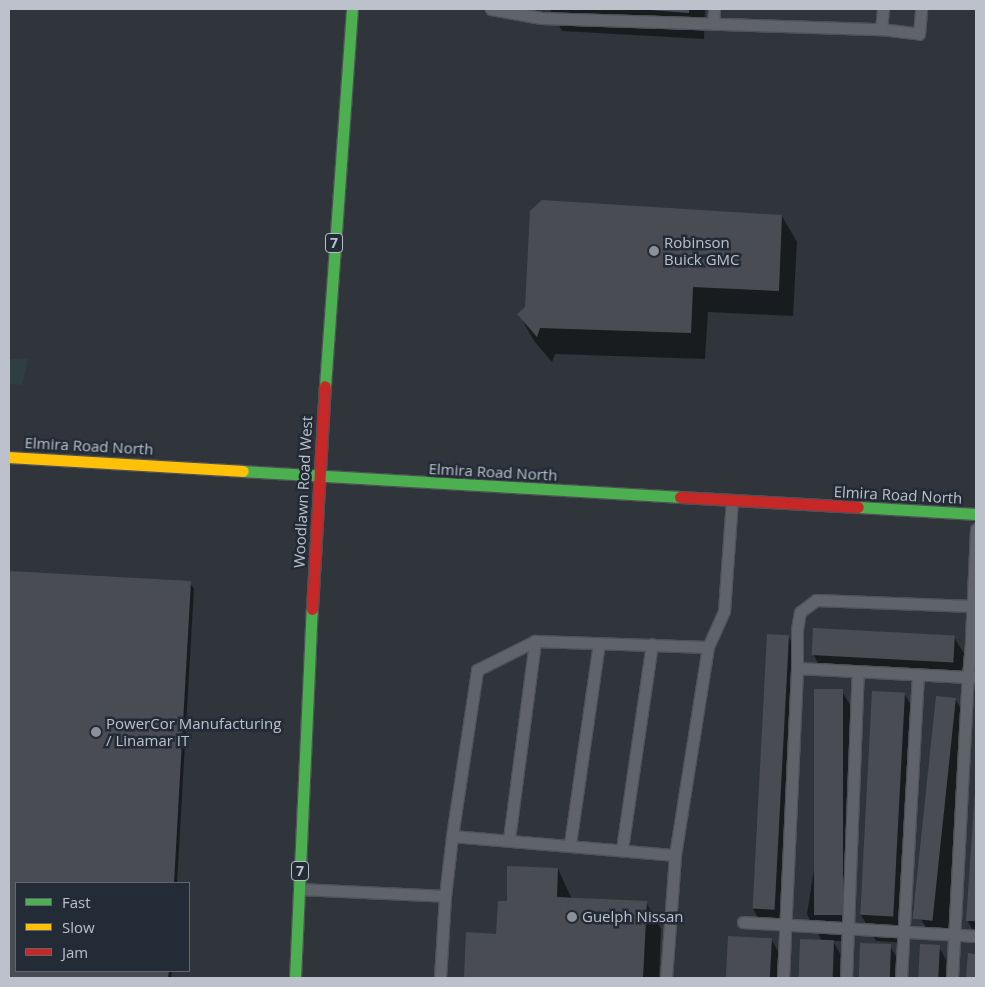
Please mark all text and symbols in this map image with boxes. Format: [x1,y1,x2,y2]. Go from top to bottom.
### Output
road number: 7 [324,232,344,254]
place label: Robinson Buick GMC [664,233,739,268]
marker: Robinson Buick GMC [648,245,660,257]
street label: Woodlawn Road West [290,415,316,569]
street label: Elmira Road North [24,434,154,458]
street label: Elmira Road North [428,460,558,484]
street label: Elmira Road North [833,483,963,507]
place label: PowerCor Manufacturing / Linamar IT [106,714,281,749]
marker: PowerCor Manufacturing / Linamar IT [90,726,102,738]
road number: 7 [290,859,310,882]
legend [15,882,190,972]
text: Fast [62,892,91,912]
place label: Guelph Nissan [582,908,683,926]
marker: Guelph Nissan [566,911,578,923]
text: Slow [62,917,95,937]
text: Jam [62,942,88,962]

